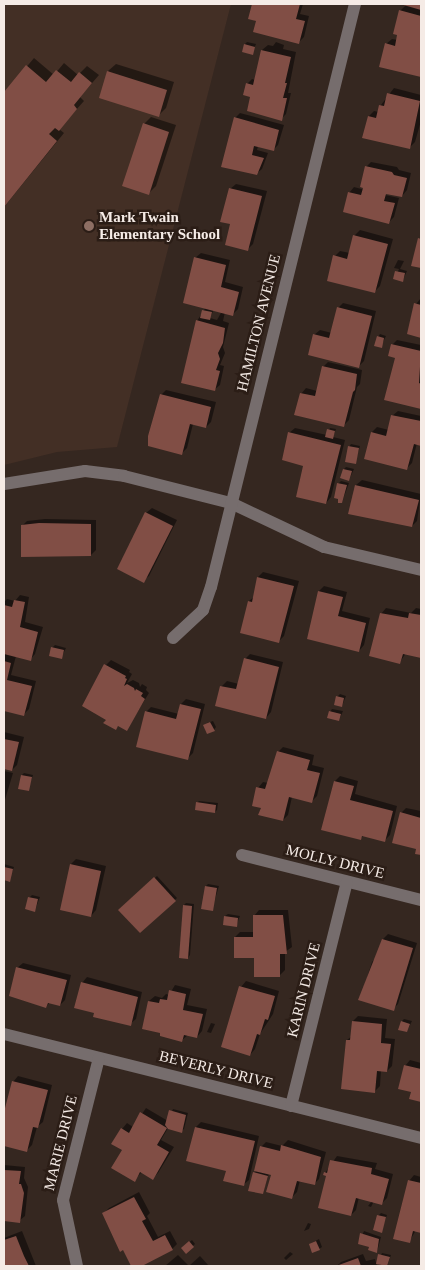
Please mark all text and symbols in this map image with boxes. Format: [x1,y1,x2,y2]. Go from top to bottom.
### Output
place label: Mark Twain Elementary School [99,208,220,243]
marker: Mark Twain Elementary School [83,220,95,232]
street label: HAMILTON AVENUE [233,252,285,394]
street label: MOLLY DRIVE [284,841,386,883]
street label: KARIN DRIVE [284,941,324,1039]
street label: BEVERLY DRIVE [157,1047,275,1093]
street label: MARIE DRIVE [40,1093,82,1193]

